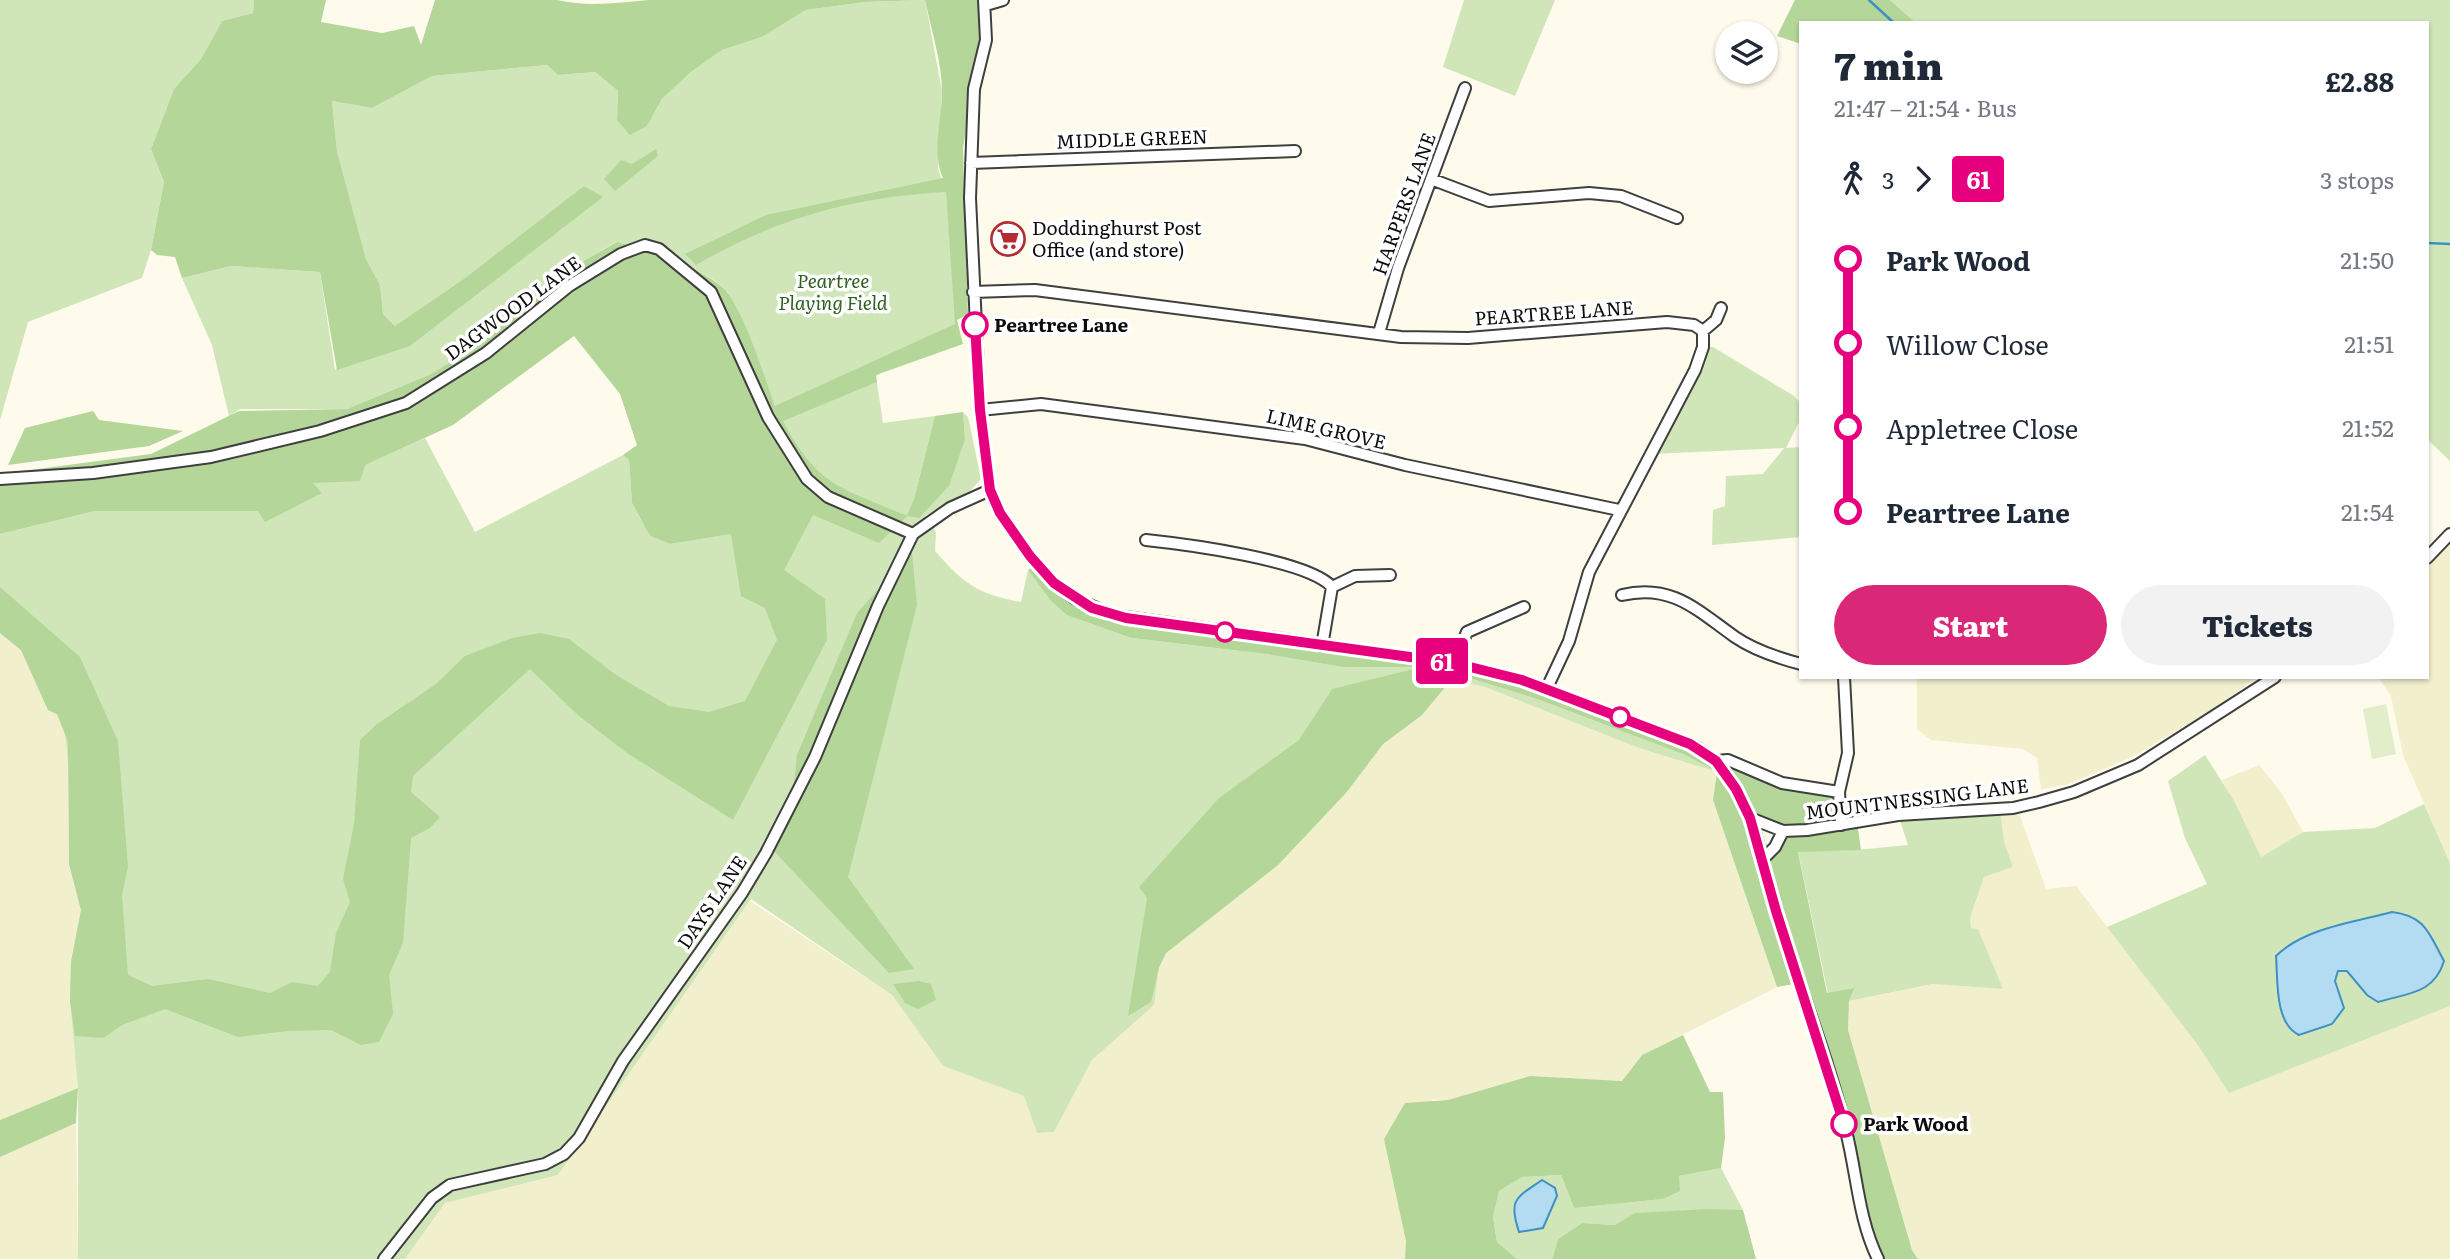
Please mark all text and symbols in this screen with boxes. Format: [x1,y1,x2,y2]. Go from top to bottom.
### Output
map controls [1715,21,1778,84]
button: layers [1715,21,1778,84]
text: 7 min [1834,35,1943,92]
text: £2.88 [2325,61,2394,100]
text: 21:47 – 21:54 · Bus [1834,90,2017,124]
street label: MIDDLE GREEN [1056,121,1208,155]
street label: HARPERS LANE [1364,128,1442,279]
icon: walk [1834,160,1872,198]
icon: forward [1904,160,1942,198]
text: 61 [1966,161,1990,196]
text: 3 [1882,162,1894,196]
text: 3 stops [2320,162,2394,196]
place label: Doddinghurst Post Office (and store) [1032,213,1202,263]
supermarket icon: Doddinghurst Post Office (and store) [989,220,1027,258]
text: Park Wood [1886,240,2030,279]
text: 21:50 [2340,242,2394,276]
street label: DAGWOOD LANE [438,248,586,366]
park label: Peartree Playing Field [778,266,888,316]
street label: PEARTREE LANE [1473,292,1635,332]
place label: Peartree Lane [994,310,1129,338]
marker: Peartree Lane [962,312,988,338]
text: Willow Close [1886,324,2049,363]
text: 21:51 [2344,326,2394,360]
street label: LIME GROVE [1264,401,1389,455]
text: Appletree Close [1886,408,2078,447]
text: 21:52 [2342,410,2394,444]
text: Peartree Lane [1886,492,2070,531]
text: 21:54 [2341,494,2394,528]
button: Start [1834,585,2107,665]
button: Tickets [2121,585,2394,665]
unlabelled marker [1215,622,1235,642]
line badge: 61 [1410,638,1474,684]
text: 61 [1430,643,1454,678]
unlabelled marker [1610,707,1630,727]
street label: MOUNTNESSING LANE [1804,770,2030,826]
street label: DAYS LANE [670,849,753,954]
place label: Park Wood [1863,1109,1969,1137]
marker: Park Wood [1831,1111,1857,1137]

